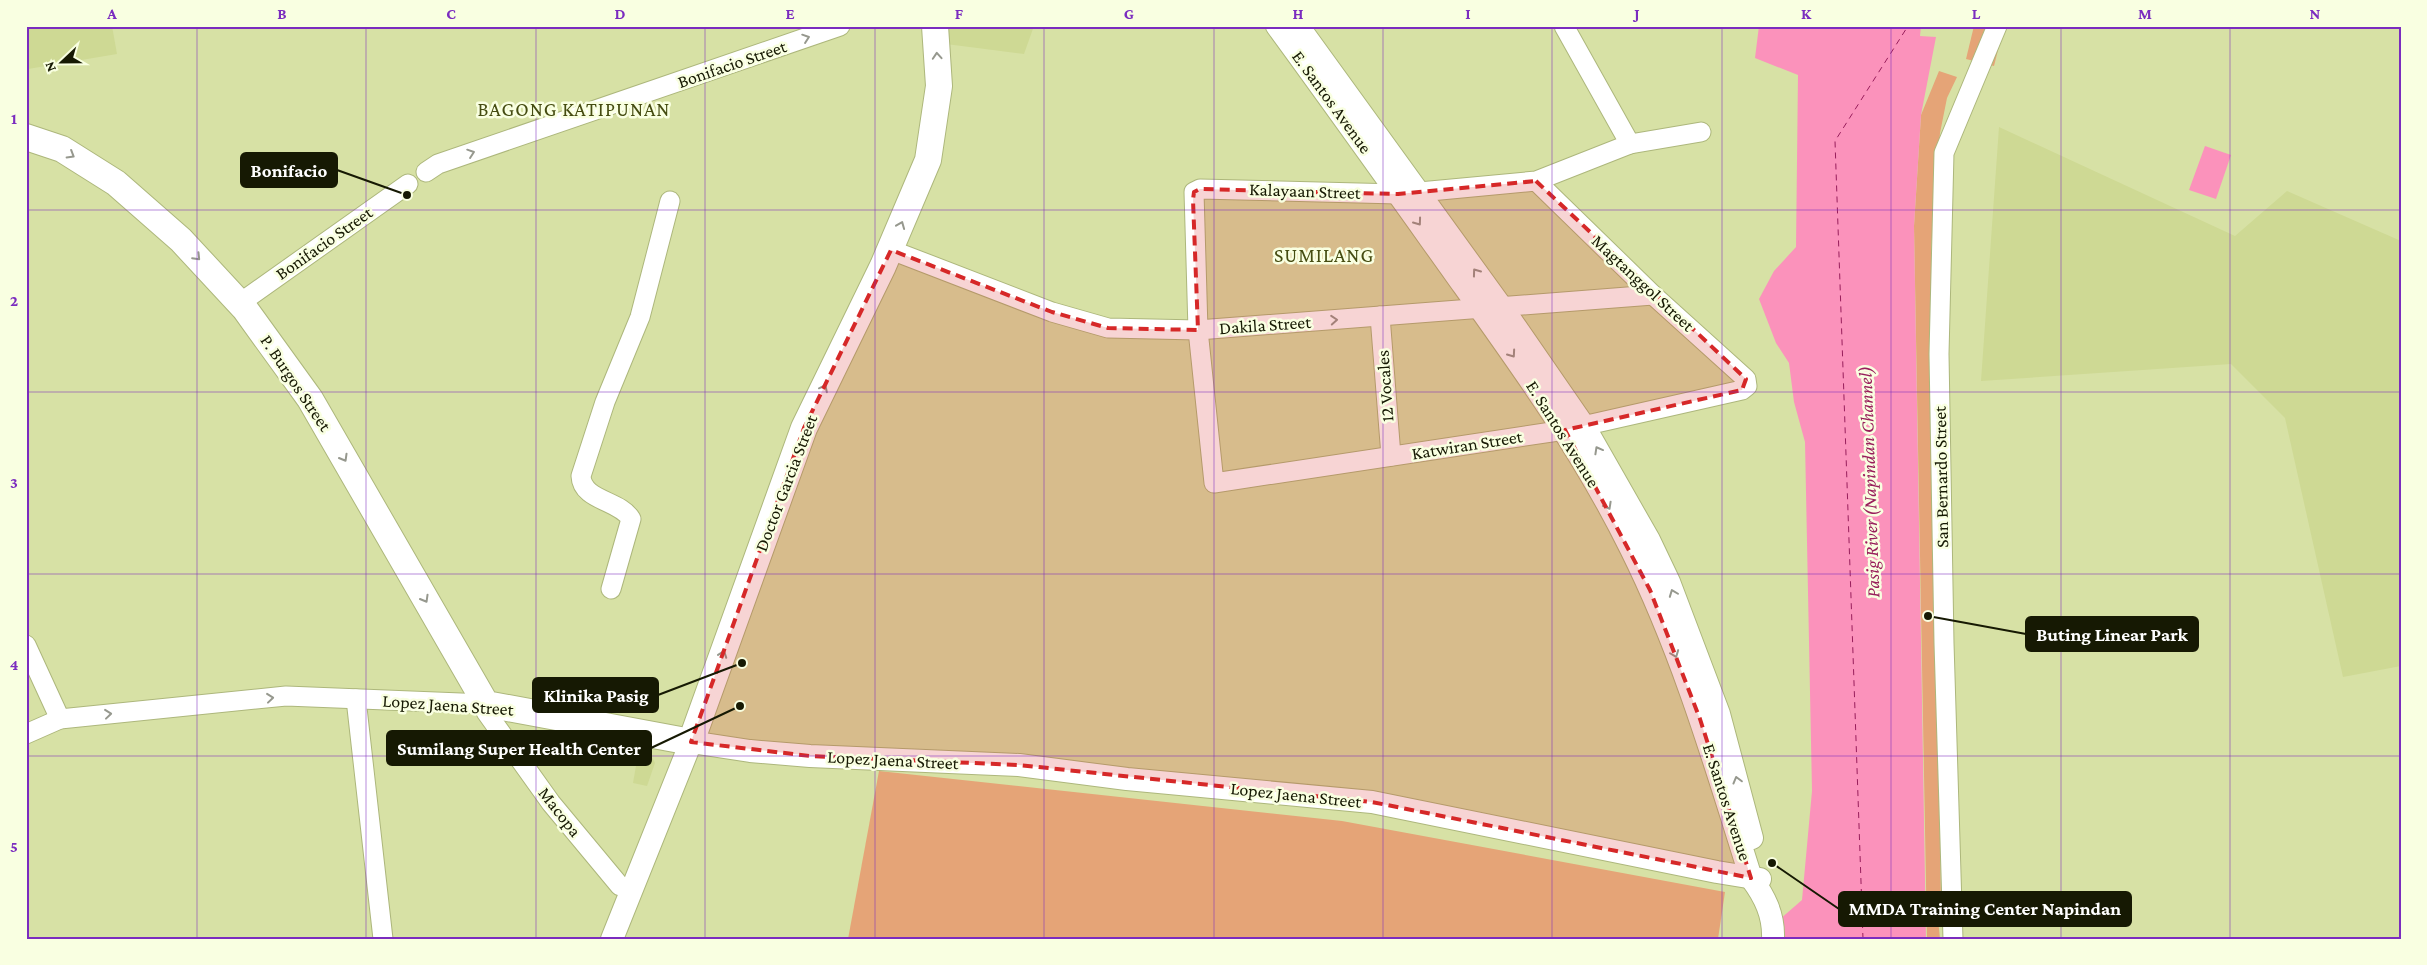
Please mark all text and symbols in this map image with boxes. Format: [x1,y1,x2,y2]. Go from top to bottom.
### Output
text: A [106,5,117,22]
text: B [277,5,287,22]
text: C [446,5,456,22]
text: D [614,5,626,22]
text: E [785,5,795,22]
text: F [955,5,964,22]
text: G [1124,5,1134,22]
text: H [1293,5,1304,22]
text: I [1465,5,1471,22]
text: J [1632,5,1640,22]
text: K [1801,5,1812,22]
text: L [1972,5,1981,22]
text: M [2138,5,2152,22]
text: N [2310,5,2321,22]
one-way arrow [802,34,810,44]
street label: Bonifacio Street [675,36,790,92]
north arrow [38,38,88,88]
street label: E. Santos Avenue [1288,47,1376,157]
one-way arrow [931,52,942,60]
text: N [41,59,59,74]
district label: BAGONG KATIPUNAN [477,98,671,120]
text: 1 [11,110,17,127]
one-way arrow [66,149,75,159]
one-way arrow [466,149,474,159]
callout: Bonifacio [241,153,337,187]
text: Bonifacio [251,160,327,181]
street label: Kalayaan Street [1249,179,1362,203]
street label: Bonifacio Street [272,202,377,284]
one-way arrow [1412,216,1421,226]
one-way arrow [895,221,905,230]
street label: Magtanggol Street [1588,231,1699,336]
district label: SUMILANG [1274,244,1374,266]
one-way arrow [191,251,200,260]
one-way arrow [1473,268,1482,278]
text: 2 [10,292,18,309]
street label: Dakila Street [1218,312,1313,338]
one-way arrow [1330,314,1338,325]
street label: P. Burgos Street [256,331,336,436]
one-way arrow [1506,348,1515,358]
street label: 12 Vocales [1373,349,1397,423]
water label: Pasig River (Napindan Channel) [1854,366,1885,598]
street label: E. Santos Avenue [1522,377,1604,491]
one-way arrow [818,384,828,393]
street label: San Bernardo Street [1930,405,1952,548]
street label: Doctor Garcia Street [751,411,822,554]
street label: Katwiran Street [1410,426,1525,464]
one-way arrow [1594,446,1604,455]
one-way arrow [338,453,348,462]
text: 3 [10,474,18,491]
one-way arrow [1601,501,1611,510]
one-way arrow [1669,589,1680,598]
one-way arrow [419,593,429,602]
callout: Buting Linear Park [2026,617,2198,651]
text: Buting Linear Park [2036,624,2189,645]
one-way arrow [1669,649,1679,658]
one-way arrow [717,650,727,659]
text: 4 [10,656,19,673]
callout: Klinika Pasig [533,678,658,712]
text: Klinika Pasig [543,685,649,706]
street label: Lopez Jaena Street [382,690,515,720]
one-way arrow [266,693,274,704]
one-way arrow [105,709,113,720]
callout: Sumilang Super Health Center [387,731,651,765]
text: Sumilang Super Health Center [397,738,641,759]
street label: E. Santos Avenue [1699,741,1755,863]
street label: Lopez Jaena Street [827,747,960,773]
one-way arrow [1733,776,1743,784]
street label: Lopez Jaena Street [1230,778,1363,812]
street label: Macopa [534,783,586,841]
text: 5 [10,838,18,855]
callout: MMDA Training Center Napindan [1839,892,2131,926]
text: MMDA Training Center Napindan [1849,898,2121,919]

